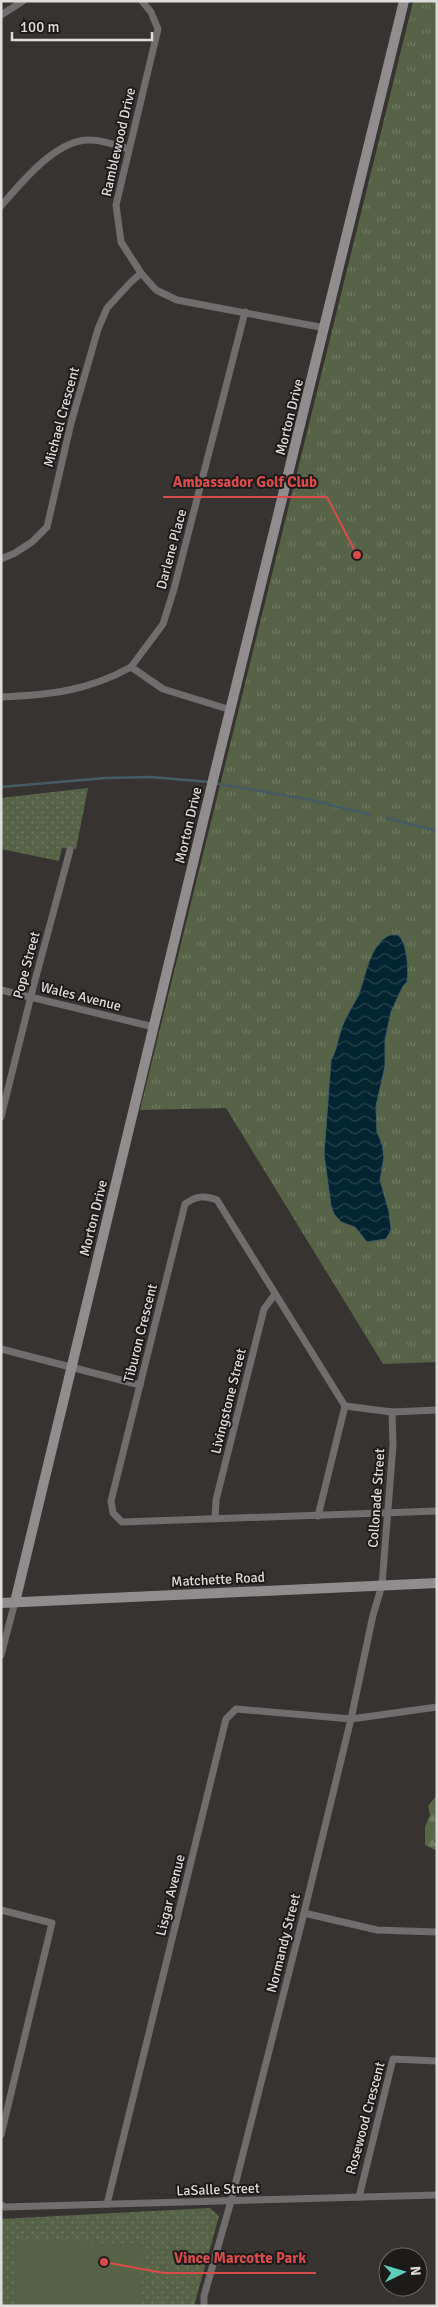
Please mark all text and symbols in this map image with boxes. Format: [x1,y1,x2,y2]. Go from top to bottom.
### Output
scale bar [12,10,152,42]
text: 100 m [20,18,60,36]
street label: Ramblewood Drive [98,86,139,198]
street label: Michael Crescent [40,365,83,469]
street label: Morton Drive [272,377,307,457]
callout: Ambassador Golf Club [163,467,327,497]
text: Ambassador Golf Club [173,473,317,491]
street label: Darlene Place [153,507,190,591]
street label: Morton Drive [171,785,206,865]
street label: Pope Street [9,930,44,1001]
street label: Wales Avenue [39,978,123,1015]
street label: Morton Drive [76,1178,111,1258]
street label: Tiburon Crescent [120,1282,161,1384]
street label: Livingstone Street [207,1347,250,1456]
street label: Collonade Street [365,1448,388,1548]
street label: Matchette Road [171,1569,265,1590]
street label: Lisgar Avenue [152,1853,189,1938]
street label: Normandy Street [263,1892,304,1994]
street label: Rosewood Crescent [342,2060,389,2176]
street label: LaSalle Street [176,2180,260,2199]
callout: Vince Marcotte Park [164,2243,316,2273]
north arrow [378,2247,428,2297]
text: Vince Marcotte Park [174,2249,306,2267]
text: N [407,2265,424,2277]

